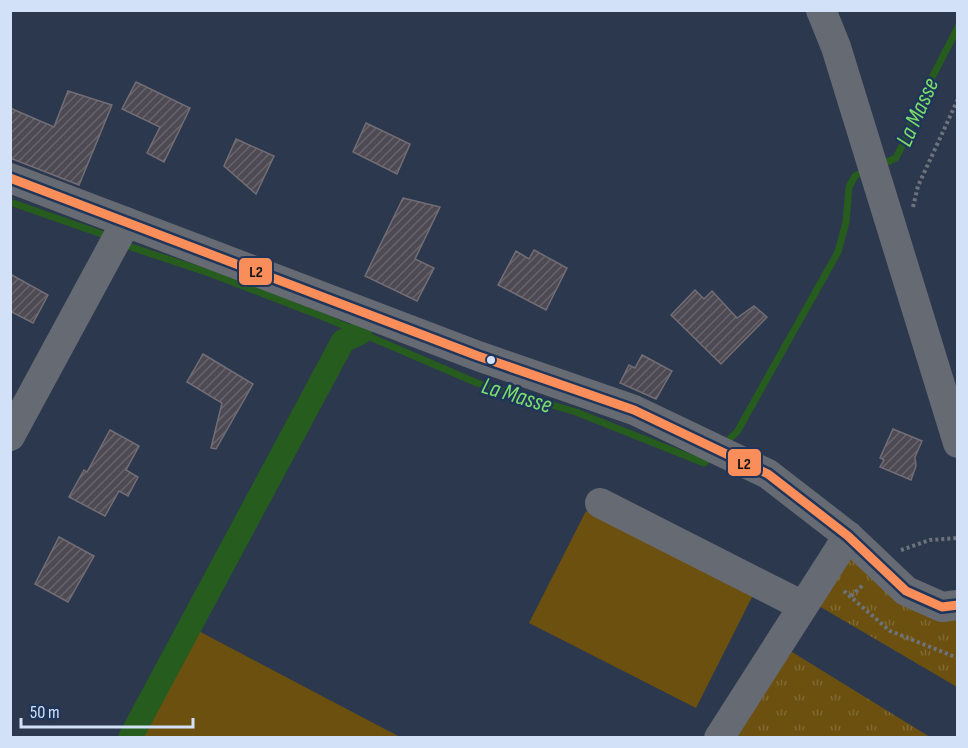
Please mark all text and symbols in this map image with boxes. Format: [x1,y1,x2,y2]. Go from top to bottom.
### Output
water label: La Masse [890,74,945,151]
line badge: L2 [238,257,273,286]
text: L2 [249,263,263,282]
unlabelled marker [485,354,497,366]
water label: La Masse [478,371,555,420]
line badge: L2 [727,448,762,477]
text: L2 [737,455,751,474]
scale bar [21,691,194,729]
text: 50 m [30,702,60,723]

